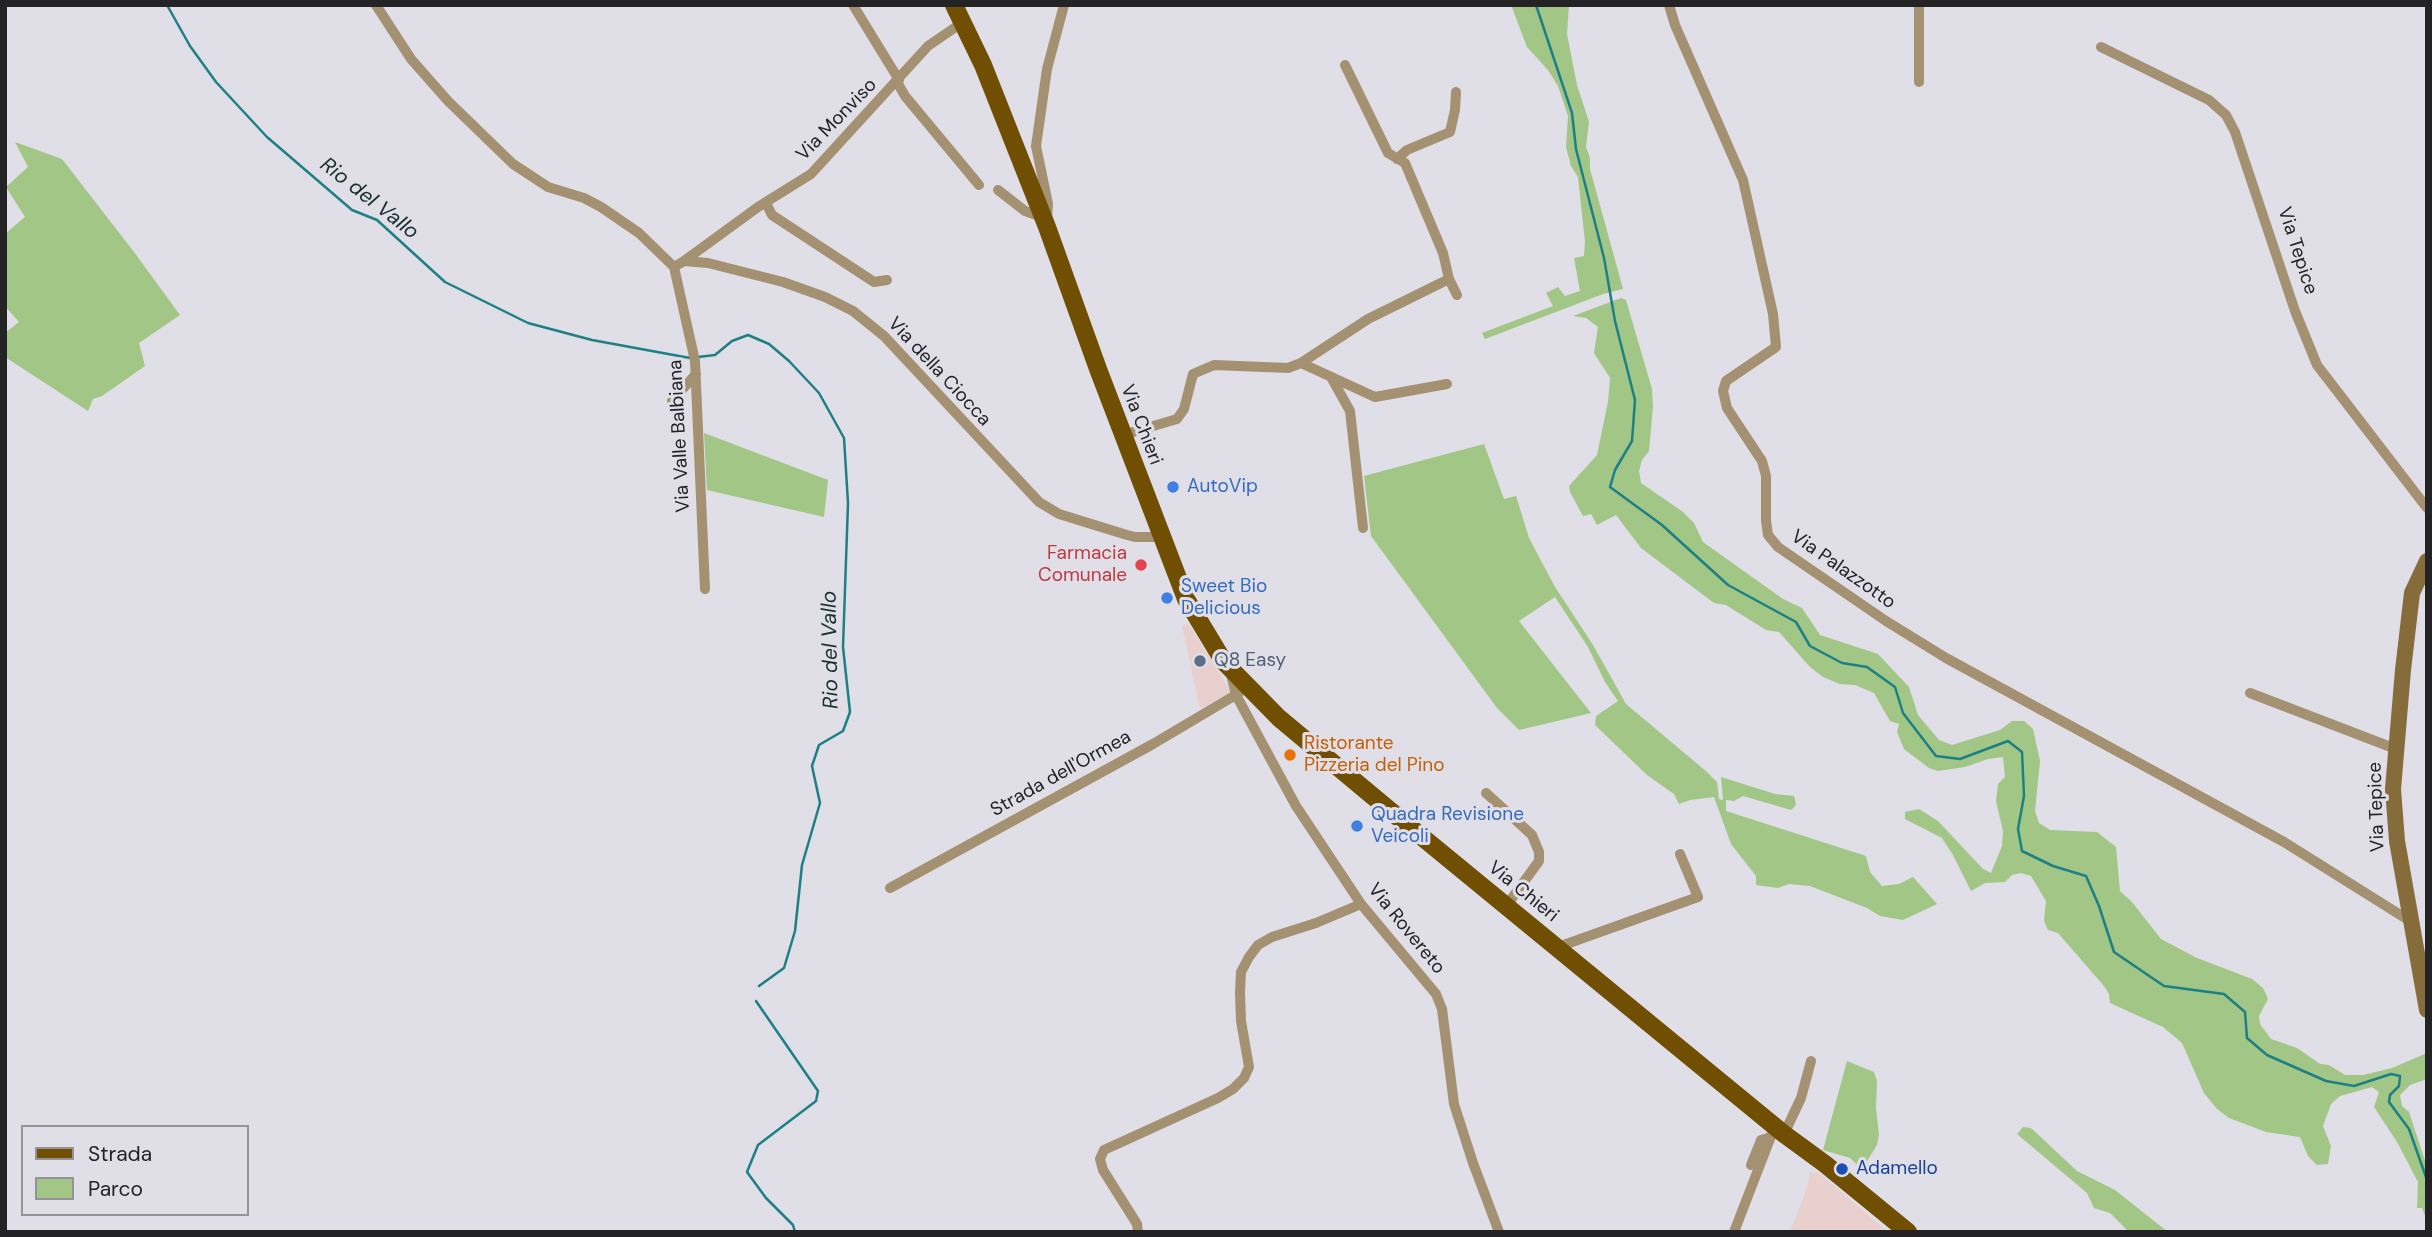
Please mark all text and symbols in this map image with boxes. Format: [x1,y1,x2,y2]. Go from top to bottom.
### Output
street label: Via Monviso [792,74,882,166]
water label: Rio del Vallo [315,153,423,245]
street label: Via Tepice [2272,204,2322,298]
street label: Via della Ciocca [883,313,995,431]
street label: Via Valle Balbiana [665,359,695,513]
street label: Via Chieri [1115,382,1167,468]
place label: AutoVip [1187,476,1258,498]
marker: AutoVip [1165,479,1181,495]
street label: Via Palazzotto [1786,526,1900,614]
place label: Farmacia Comunale [1038,543,1127,587]
marker: Farmacia Comunale [1133,557,1149,573]
place label: Sweet Bio Delicious [1181,576,1267,620]
marker: Sweet Bio Delicious [1159,590,1175,606]
water label: Rio del Vallo [817,591,845,709]
place label: Q8 Easy [1214,650,1286,672]
marker: Q8 Easy [1192,653,1208,669]
street label: Strada dell'Ormea [987,726,1135,822]
place label: Ristorante Pizzeria del Pino [1304,733,1445,777]
marker: Ristorante Pizzeria del Pino [1282,747,1298,763]
street label: Via Tepice [2364,761,2390,853]
place label: Quadra Revisione Veicoli [1371,804,1524,848]
marker: Quadra Revisione Veicoli [1349,818,1365,834]
street label: Via Chieri [1483,857,1563,927]
street label: Via Rovereto [1363,879,1449,979]
legend [21,1125,248,1216]
text: Strada [88,1140,152,1168]
place label: Adamello [1856,1158,1938,1180]
marker: Adamello [1834,1161,1850,1177]
text: Parco [88,1175,143,1203]

